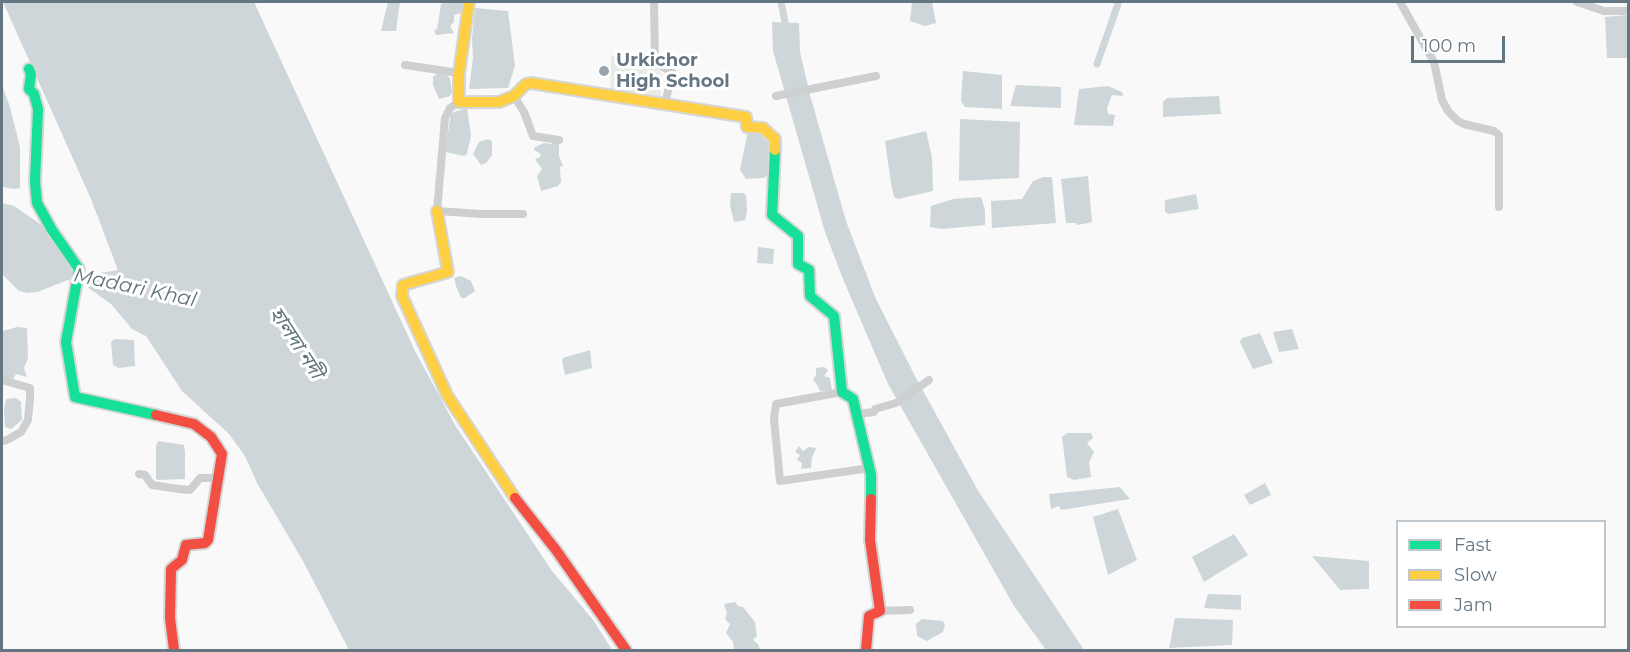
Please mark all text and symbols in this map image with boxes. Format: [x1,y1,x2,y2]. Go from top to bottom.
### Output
scale bar [1414,24,1508,62]
text: 100 m [1422,35,1476,57]
place label: Urkichor High School [616,50,730,92]
marker: Urkichor High School [597,64,611,78]
water label: Madari Khal [71,263,199,313]
water label: হালদা নদী [264,303,328,383]
legend [1396,520,1606,628]
text: Fast [1454,534,1492,556]
text: Slow [1454,564,1497,586]
text: Jam [1454,594,1493,616]

